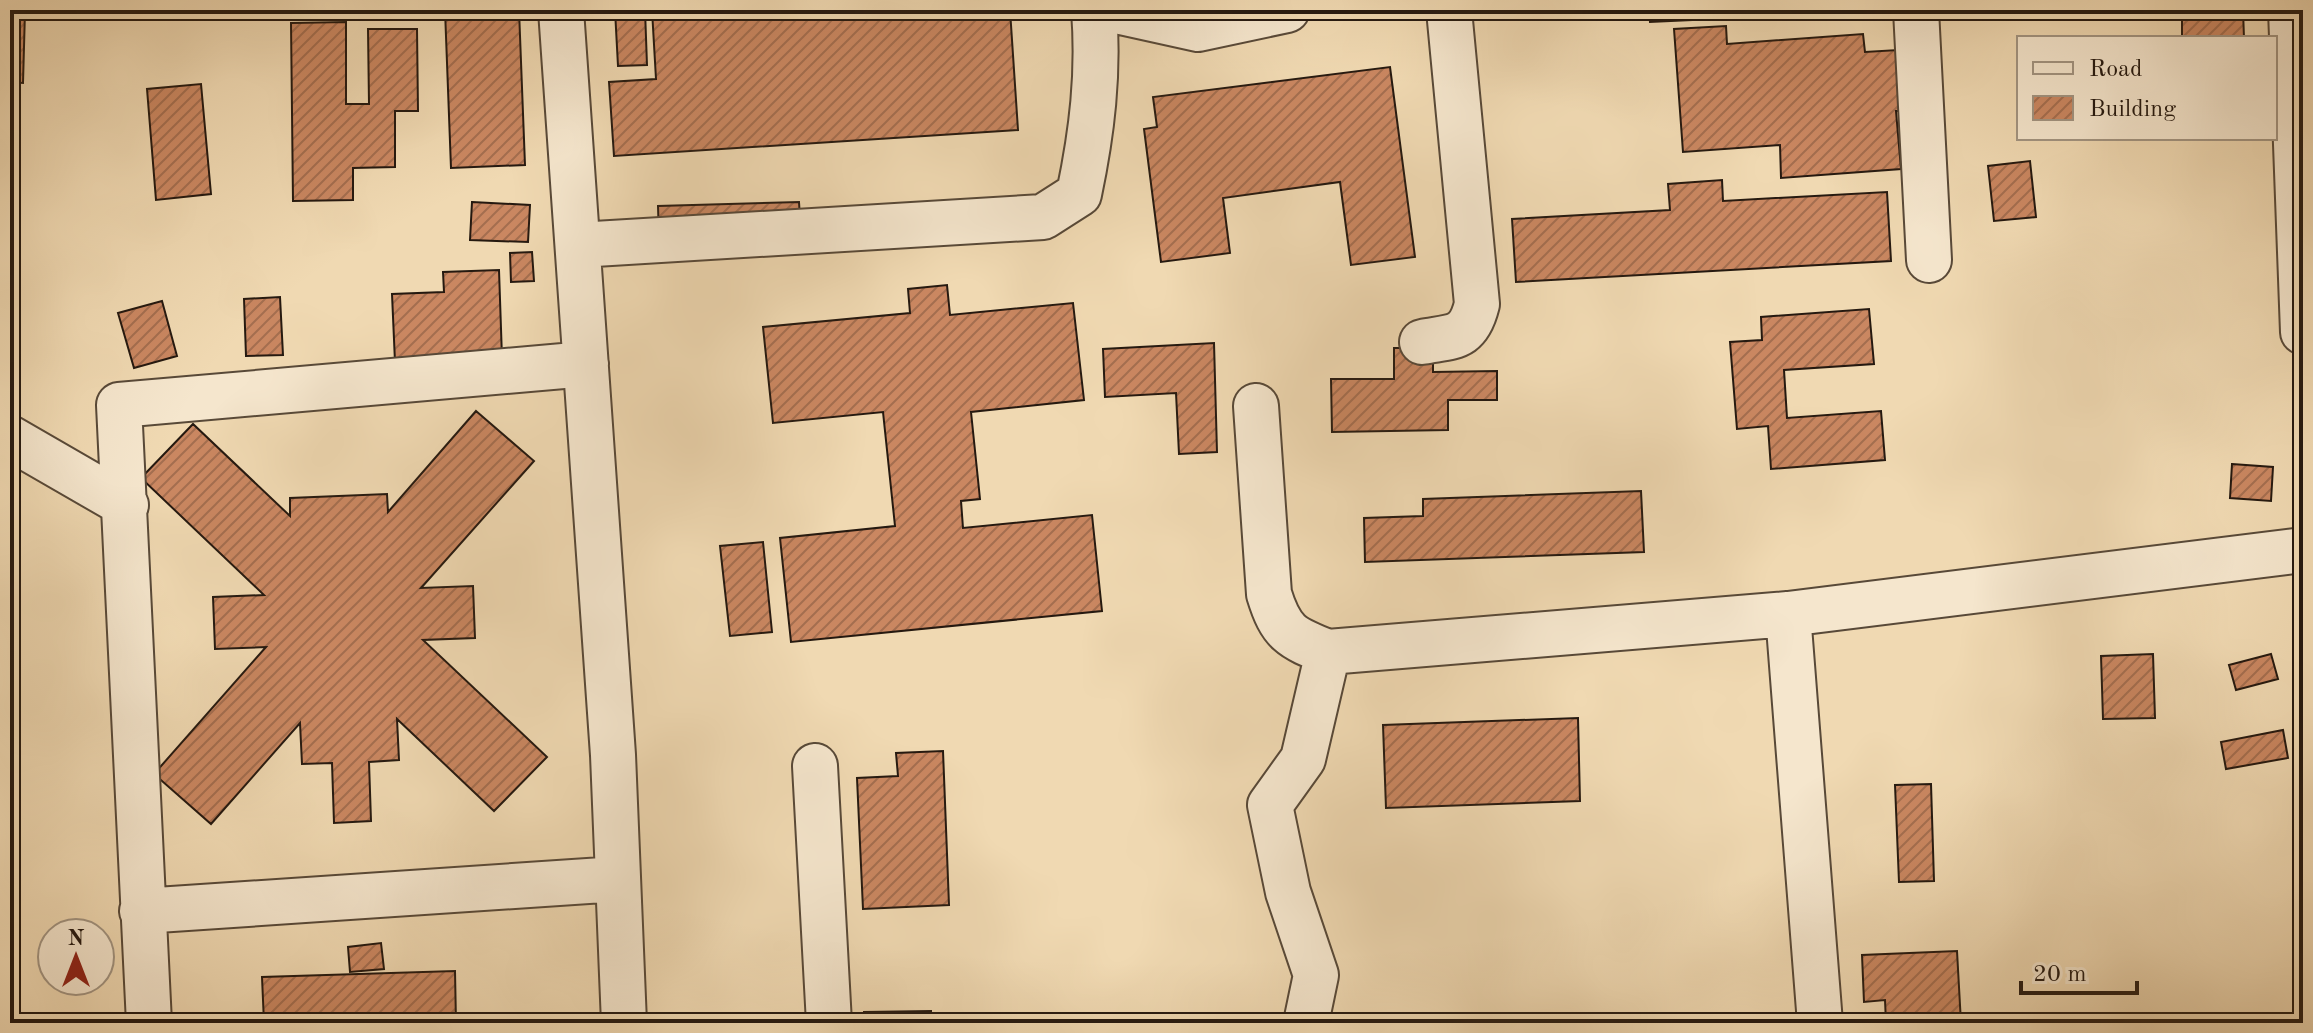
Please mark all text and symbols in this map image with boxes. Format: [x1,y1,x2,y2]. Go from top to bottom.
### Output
legend [2017,36,2277,140]
text: Road [2089,58,2142,82]
text: Building [2089,98,2176,122]
north arrow [36,917,116,997]
text: N [68,928,85,950]
scale bar [2021,945,2137,995]
text: 20 m [2033,963,2087,987]

